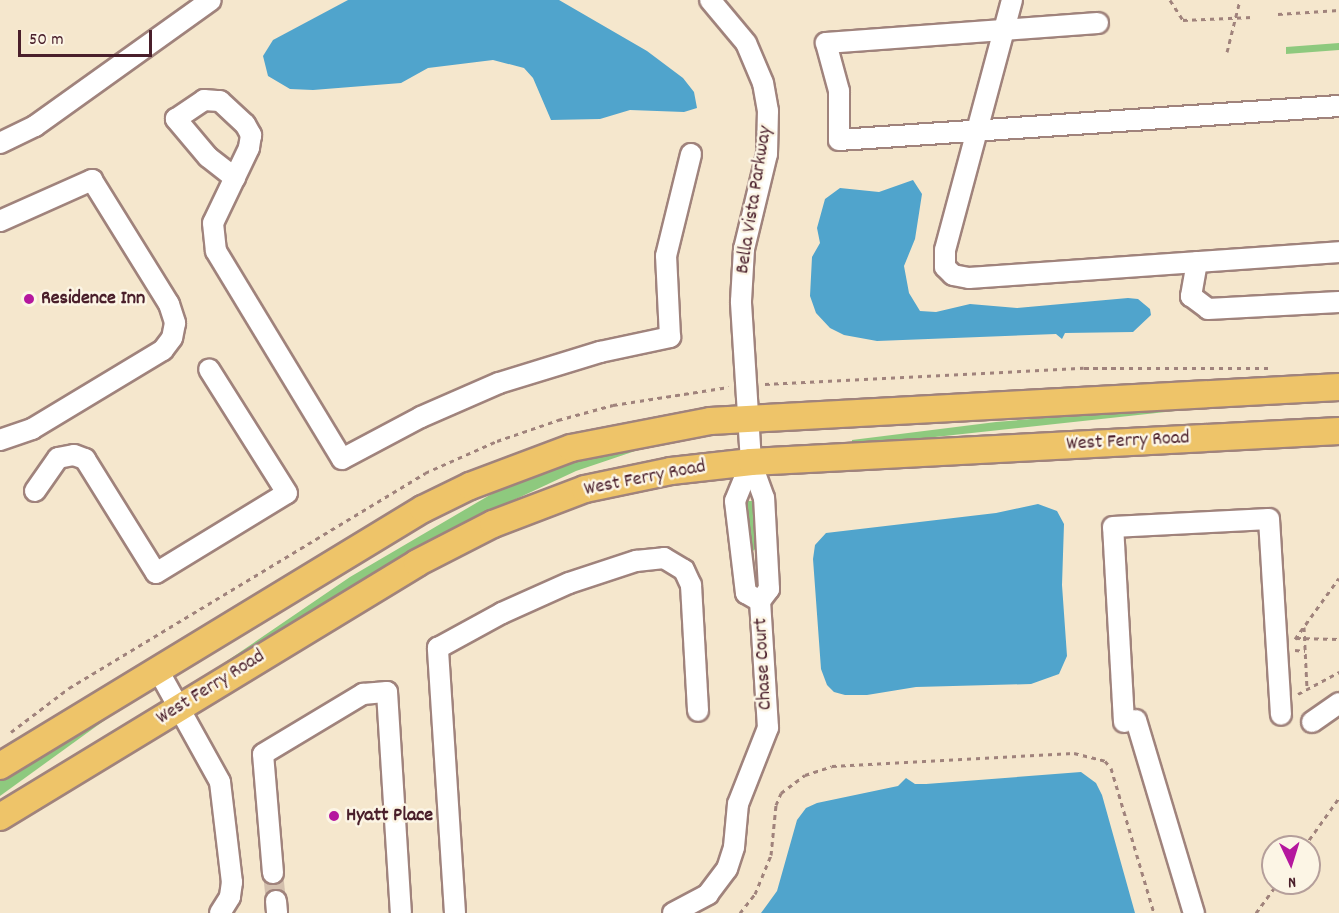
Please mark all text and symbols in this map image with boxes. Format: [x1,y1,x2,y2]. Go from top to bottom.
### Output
scale bar [21,18,154,56]
text: 50 m [29,28,64,53]
street label: Bella Vista Parkway [731,124,779,276]
place label: Residence Inn [41,287,145,311]
marker: Residence Inn [22,292,36,306]
street label: West Ferry Road [1066,427,1190,457]
street label: West Ferry Road [582,455,708,503]
street label: Chase Court [750,617,778,711]
street label: West Ferry Road [152,645,270,731]
place label: Hyatt Place [346,804,433,828]
marker: Hyatt Place [327,809,341,823]
north arrow [1261,835,1321,895]
text: N [1287,870,1297,893]

